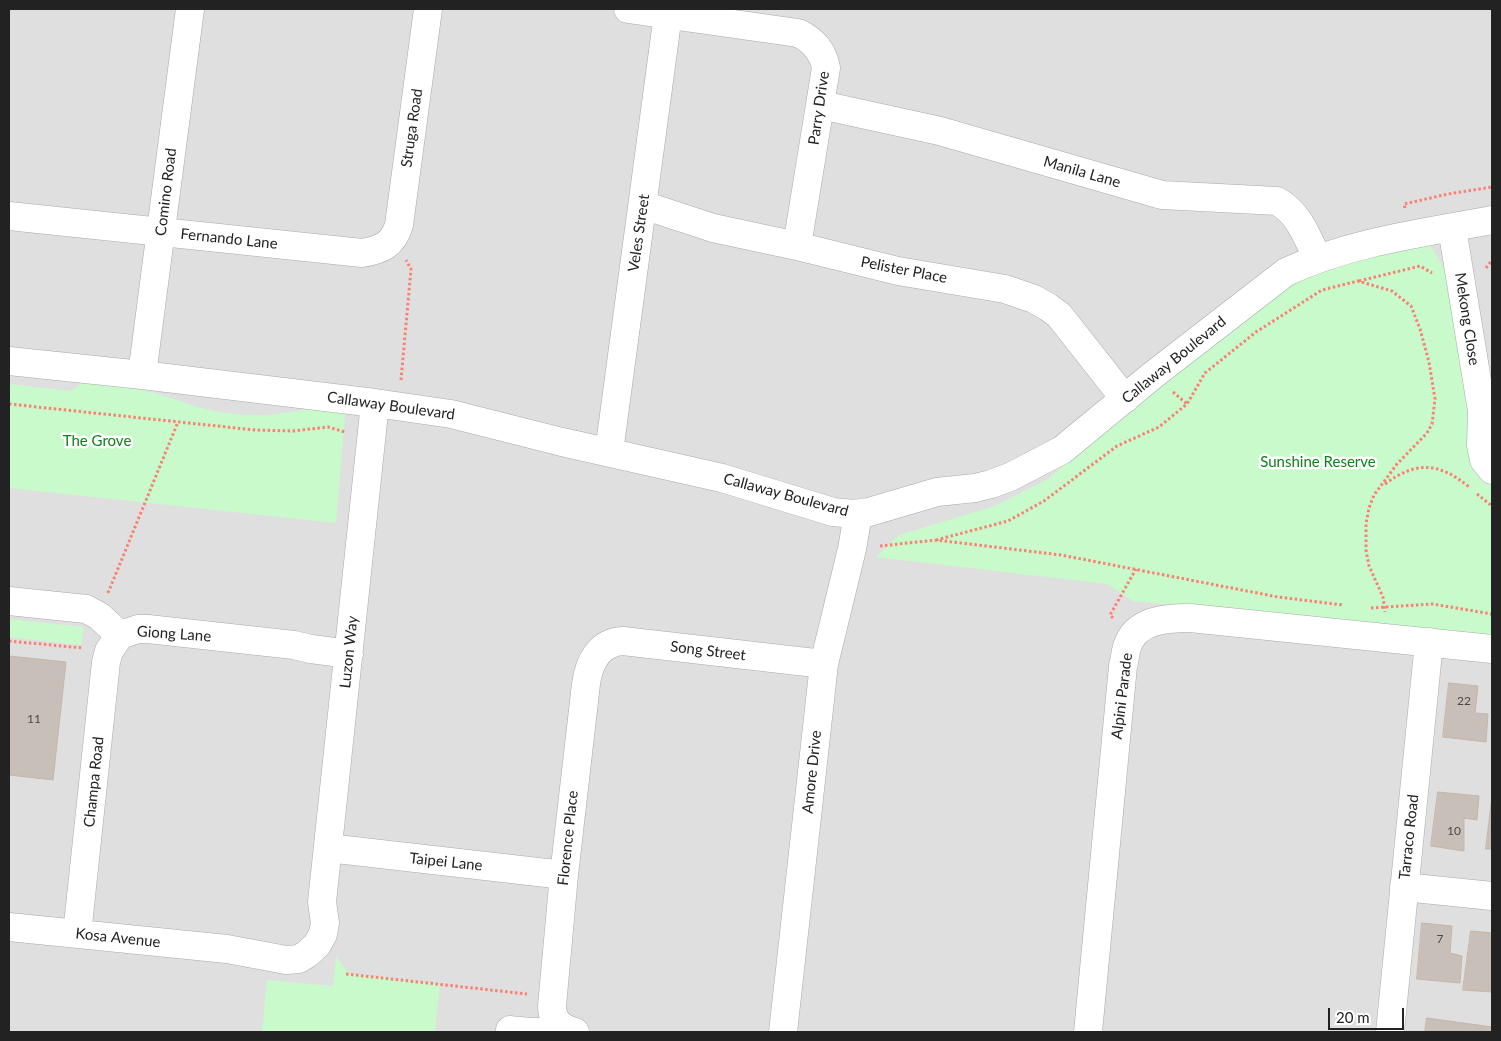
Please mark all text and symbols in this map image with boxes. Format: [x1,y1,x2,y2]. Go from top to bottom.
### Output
street label: Parry Drive [805,70,833,146]
street label: Struga Road [398,87,426,169]
street label: Comino Road [152,147,180,237]
street label: Manila Lane [1041,152,1123,192]
street label: Veles Street [625,193,653,273]
street label: Fernando Lane [180,225,278,253]
street label: Pelister Place [859,253,949,287]
street label: Mekong Close [1451,271,1483,367]
street label: Callaway Boulevard [1118,312,1230,408]
street label: Callaway Boulevard [326,388,456,424]
park label: The Grove [63,432,131,450]
park label: Sunshine Reserve [1260,453,1376,471]
street label: Callaway Boulevard [721,470,851,520]
street label: Luzon Way [336,615,362,689]
street label: Giong Lane [136,622,212,646]
street label: Song Street [669,637,747,665]
street label: Alpini Parade [1108,652,1136,740]
house number: 22 [1457,694,1471,708]
house number: 11 [27,712,41,726]
street label: Amore Drive [799,729,825,815]
street label: Champa Road [80,736,108,828]
street label: Florence Place [554,790,582,886]
street label: Tarraco Road [1396,794,1422,880]
house number: 10 [1447,824,1461,838]
street label: Taipei Lane [409,849,483,875]
street label: Kosa Avenue [75,925,161,951]
house number: 7 [1437,932,1443,946]
scale bar [1331,998,1407,1030]
text: 20 m [1336,1008,1370,1026]

